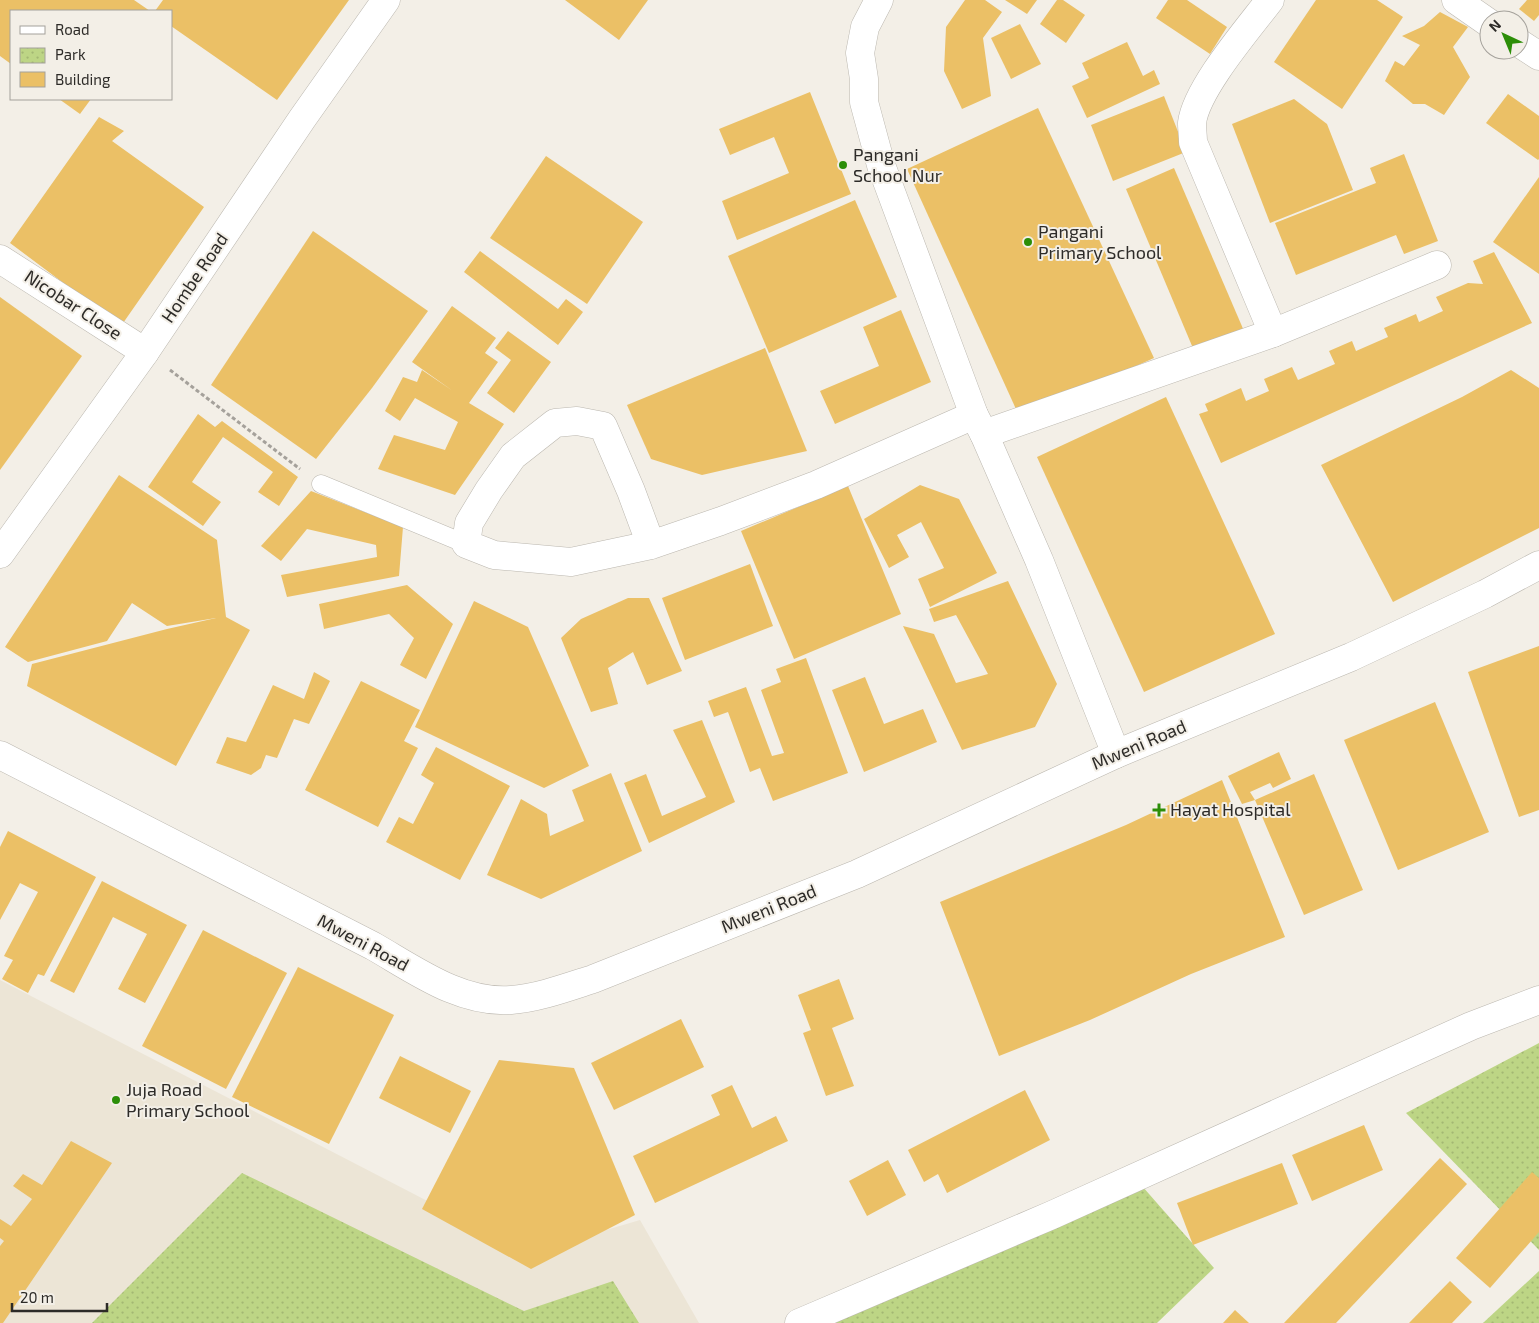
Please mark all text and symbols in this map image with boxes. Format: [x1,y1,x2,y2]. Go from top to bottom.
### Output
legend [10,10,172,100]
north arrow [1479,10,1529,60]
text: N [1485,16,1504,35]
text: Road [55,20,90,38]
text: Park [55,45,86,63]
text: Building [55,70,111,88]
place label: Pangani School Nur [853,143,942,186]
marker: Pangani School Nur [837,159,849,171]
place label: Pangani Primary School [1038,220,1162,263]
street label: Hombe Road [156,228,232,326]
marker: Pangani Primary School [1022,236,1034,248]
street label: Nicobar Close [21,265,126,344]
street label: Mweni Road [1088,714,1189,774]
place label: Hayat Hospital [1170,798,1291,820]
marker: Hayat Hospital [1152,803,1166,817]
street label: Mweni Road [718,879,819,937]
street label: Mweni Road [314,909,413,975]
place label: Juja Road Primary School [126,1078,250,1121]
marker: Juja Road Primary School [110,1094,122,1106]
scale bar [12,1280,108,1312]
text: 20 m [20,1288,54,1306]

